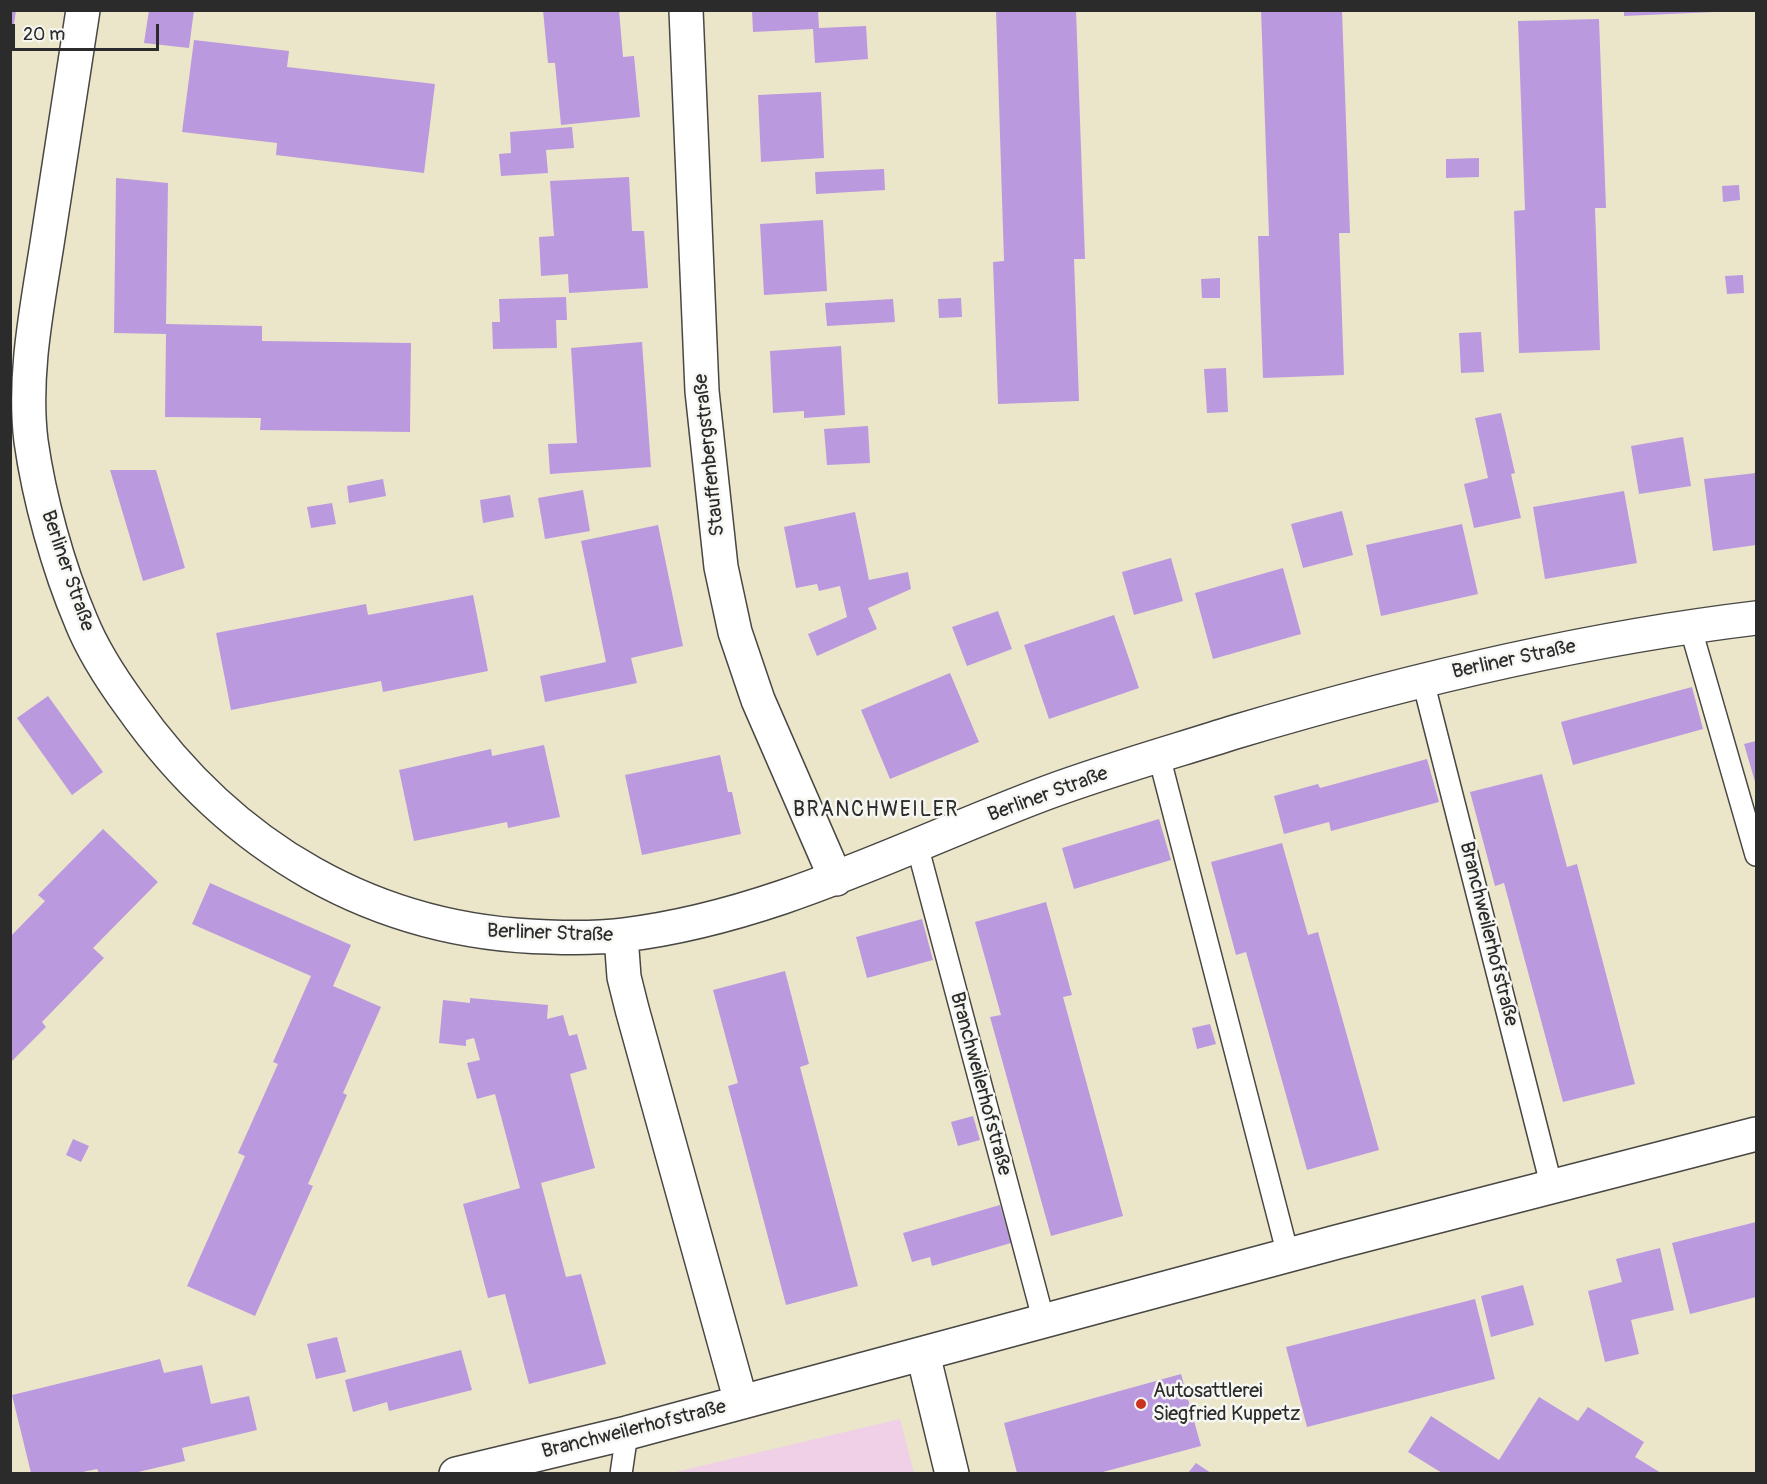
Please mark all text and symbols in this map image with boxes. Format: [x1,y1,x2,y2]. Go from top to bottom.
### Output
scale bar [15,12,162,50]
text: 20 m [23,23,65,46]
street label: Stauffenbergstraße [690,372,730,538]
street label: Berliner Straße [35,508,99,634]
street label: Berliner Straße [1450,635,1578,685]
street label: Berliner Straße [985,762,1111,828]
district label: BRANCHWEILER [793,798,959,824]
street label: Branchweilerhofstraße [1453,839,1523,1029]
street label: Berliner Straße [487,920,613,948]
street label: Branchweilerhofstraße [944,990,1016,1178]
place label: Autosattlerei Siegfried Kuppetz [1153,1380,1300,1427]
street label: Branchweilerhofstraße [539,1395,729,1465]
marker: Autosattlerei Siegfried Kuppetz [1134,1397,1148,1411]

